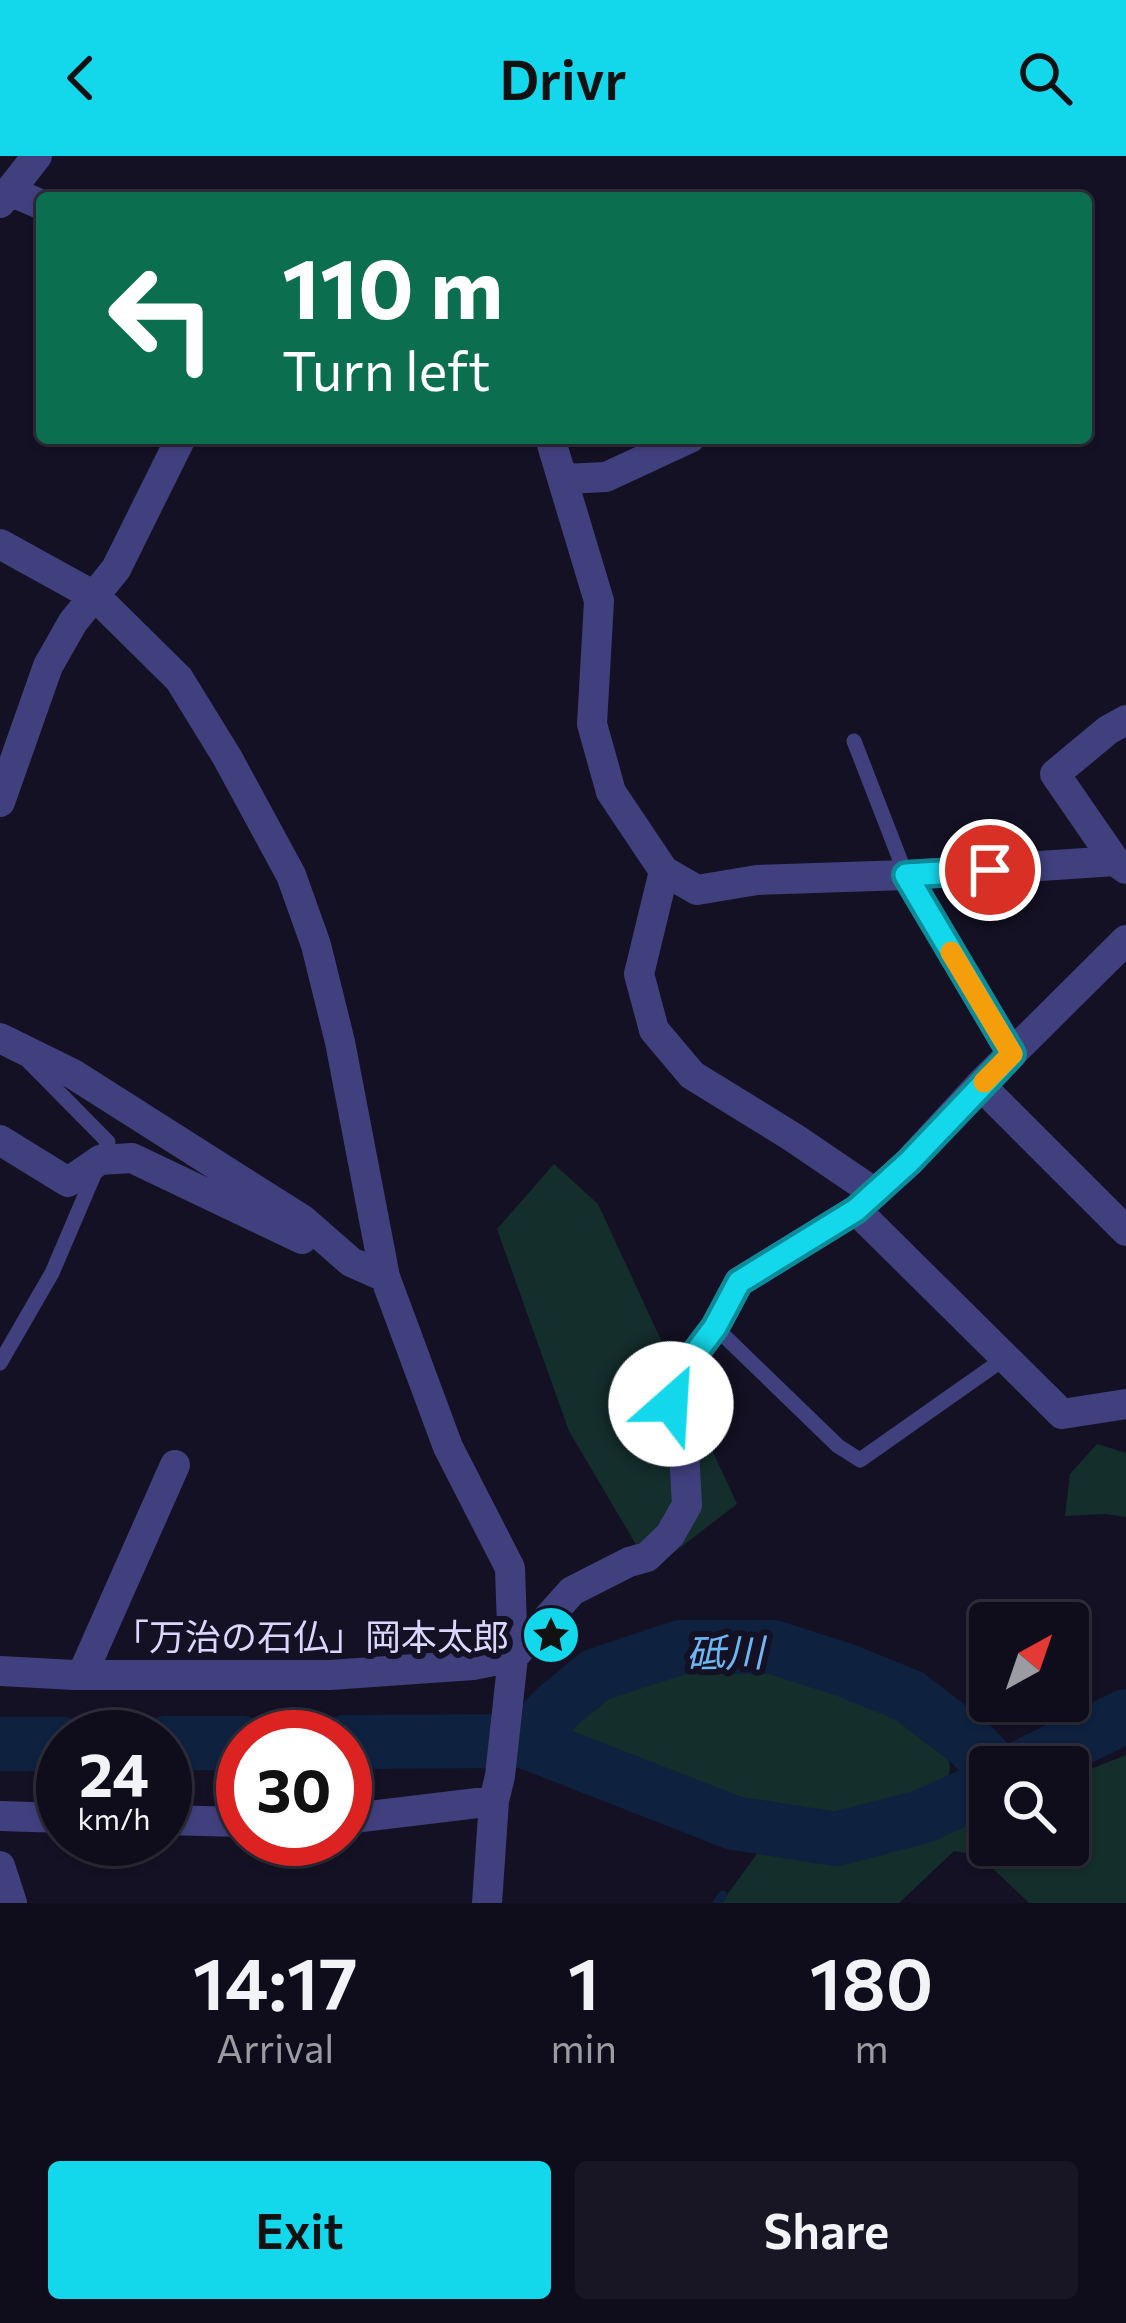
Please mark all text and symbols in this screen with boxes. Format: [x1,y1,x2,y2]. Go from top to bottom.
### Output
icon: back [48,45,114,111]
text: Drivr [499,45,627,111]
icon: search [1012,45,1078,111]
text: 110 m [282,234,503,336]
icon: left [84,240,240,396]
text: Turn left [282,336,490,402]
pin [939,819,1041,921]
icon: arrive [957,837,1023,903]
position arrow [608,1341,734,1467]
north arrow [969,1602,1089,1722]
map controls [969,1602,1089,1866]
place icon: 「万治の石仏」岡本太郎 [520,1604,582,1666]
place label: 「万治の石仏」岡本太郎 [113,1613,509,1657]
water label: 砥川 [686,1626,768,1676]
speed limit sign: 30 [216,1710,372,1866]
text: 24 [79,1736,149,1809]
button: search [969,1746,1089,1866]
text: km/h [78,1799,150,1836]
text: 14:17 [193,1937,358,2025]
text: 1 [568,1937,600,2025]
text: 180 [810,1937,933,2025]
text: Arrival [216,2023,334,2071]
text: min [551,2023,617,2071]
text: m [854,2023,888,2071]
button: Exit [48,2161,551,2299]
button: Share [575,2161,1078,2299]

